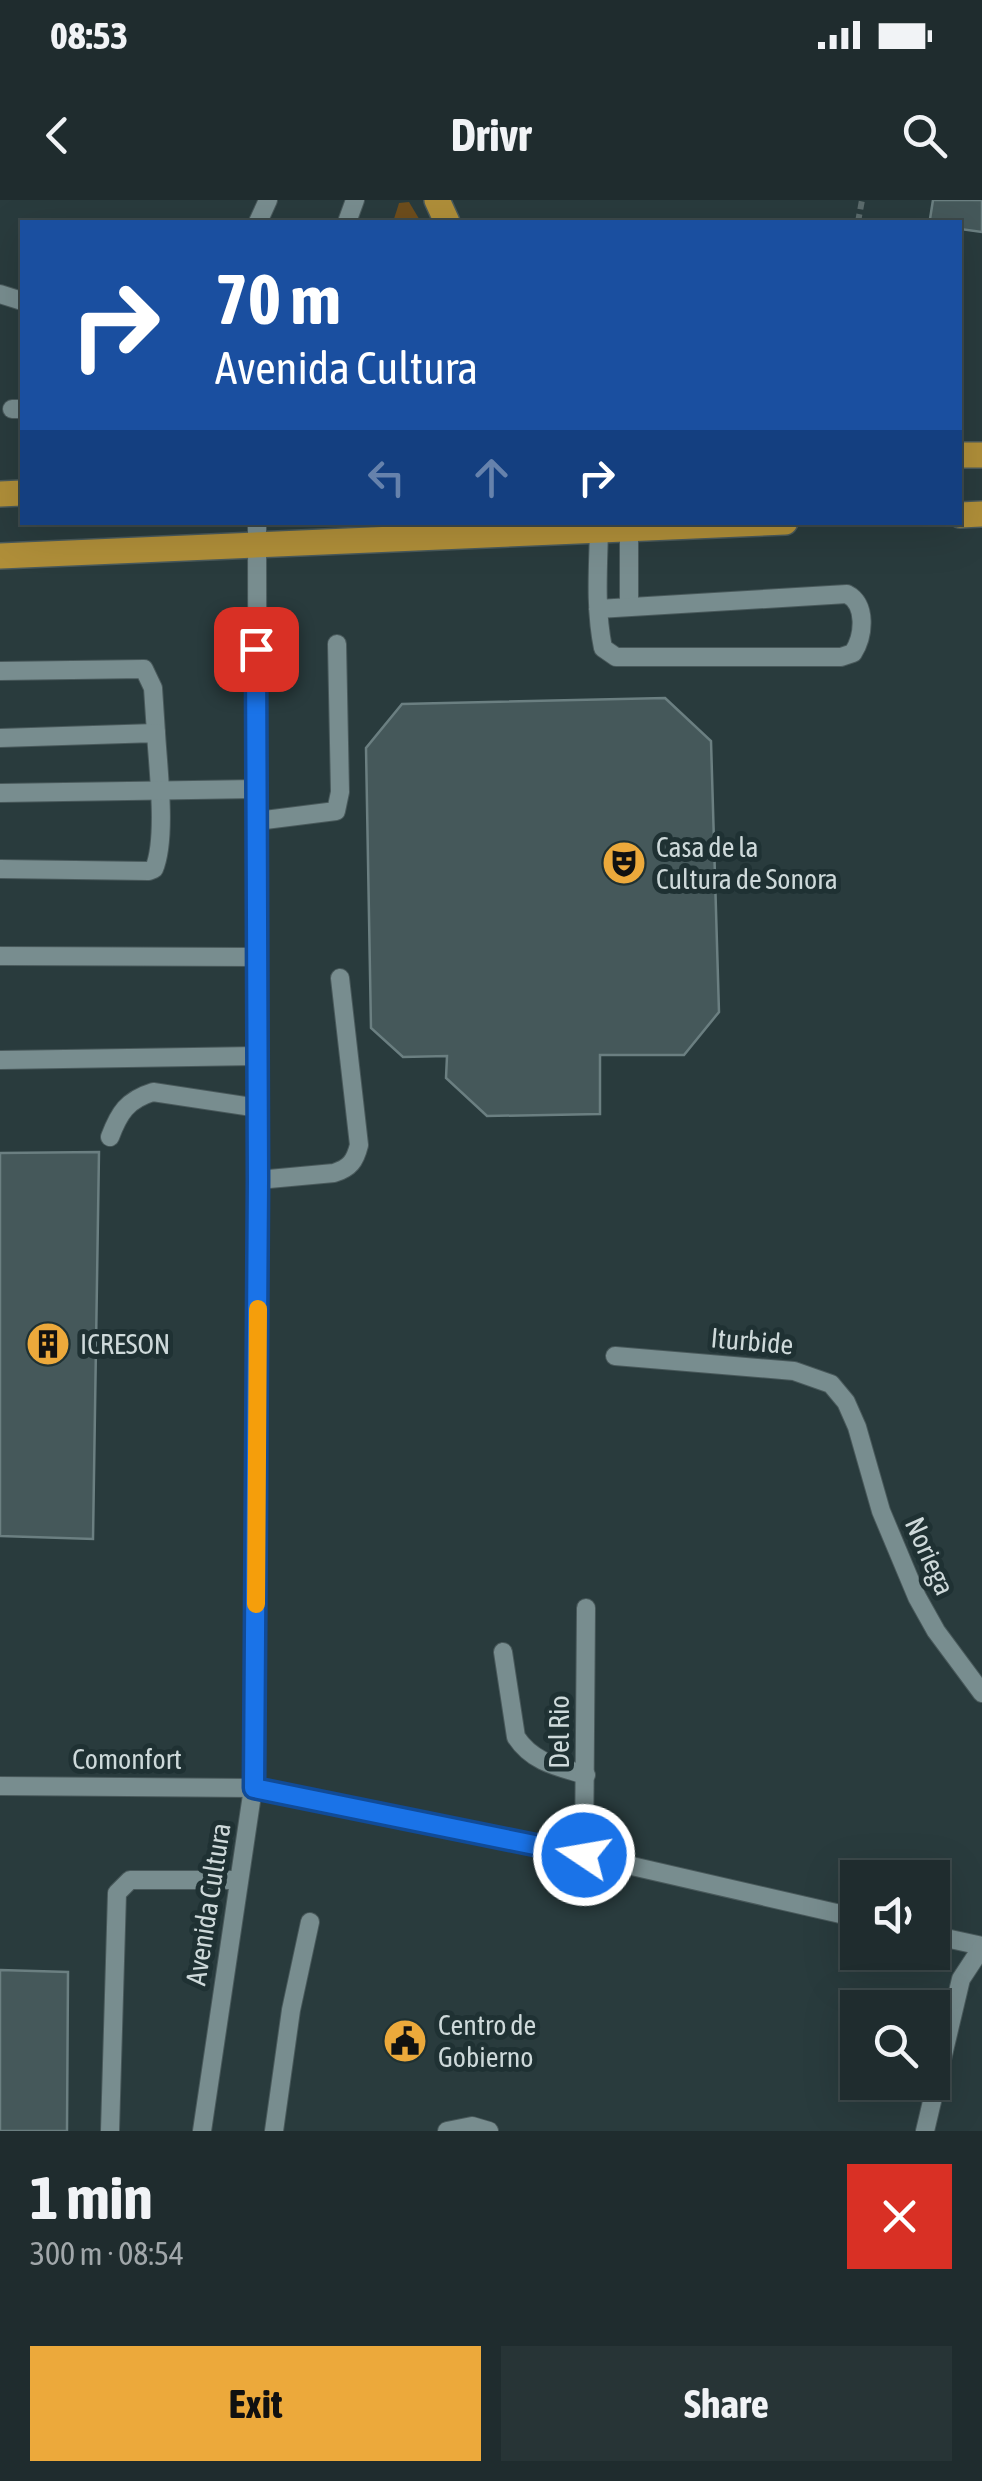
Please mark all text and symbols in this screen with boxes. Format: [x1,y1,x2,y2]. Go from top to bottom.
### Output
text: 08:53 [50,14,128,57]
icon: back [30,108,85,163]
icon: search [897,108,952,163]
text: Drivr [451,109,531,161]
text: 70 m [215,259,341,339]
icon: right [50,260,180,390]
text: Avenida Cultura [215,342,478,394]
icon: left [359,450,414,505]
icon: ahead [464,450,519,505]
icon: right [569,450,624,505]
pin [214,607,299,692]
icon: arrive [229,622,284,677]
place label: Casa de la Cultura de Sonora [656,831,838,895]
theatre icon: Casa de la Cultura de Sonora [601,840,647,886]
building icon: ICRESON [25,1321,71,1367]
street label: Iturbide [709,1321,795,1361]
place label: ICRESON [80,1328,170,1360]
street label: Noriega [899,1512,961,1600]
street label: Del Rio [543,1695,575,1769]
street label: Comonfort [72,1743,182,1775]
position arrow [532,1803,636,1907]
street label: Avenida Cultura [179,1821,237,1987]
map controls [840,1860,950,2100]
button: sound [840,1860,950,1970]
button: search [840,1990,950,2100]
place label: Centro de Gobierno [438,2009,536,2073]
public building icon: Centro de Gobierno [382,2018,428,2064]
text: 1 min [30,2163,153,2232]
button: close [847,2164,952,2269]
text: 300 m · 08:54 [30,2235,184,2272]
button: Exit [30,2346,481,2461]
button: Share [501,2346,952,2461]

